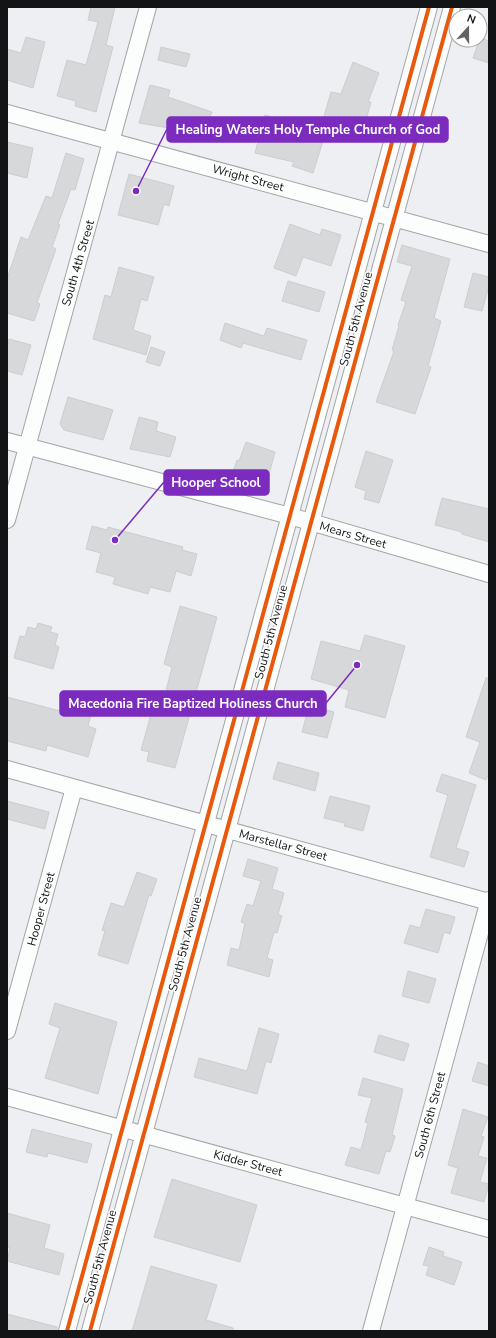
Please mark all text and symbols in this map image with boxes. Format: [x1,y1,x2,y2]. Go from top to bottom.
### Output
north arrow [448,8,488,48]
text: N [465,11,478,28]
callout: Healing Waters Holy Temple Church of God [167,117,448,142]
text: Healing Waters Holy Temple Church of God [176,121,440,139]
street label: Wright Street [210,161,286,195]
street label: South 4th Street [58,217,98,308]
street label: South 5th Avenue [336,270,376,368]
callout: Hooper School [164,470,269,495]
text: Hooper School [171,474,262,492]
street label: Mears Street [318,518,389,552]
street label: South 5th Avenue [251,583,291,681]
callout: Macedonia Fire Baptized Holiness Church [60,691,326,716]
text: Macedonia Fire Baptized Holiness Church [68,695,318,713]
street label: Marstellar Street [237,826,330,865]
street label: Hooper Street [23,869,59,948]
street label: South 5th Avenue [165,895,205,993]
street label: South 6th Street [411,1069,449,1160]
street label: Kidder Street [212,1146,285,1180]
street label: South 5th Avenue [80,1208,120,1306]

